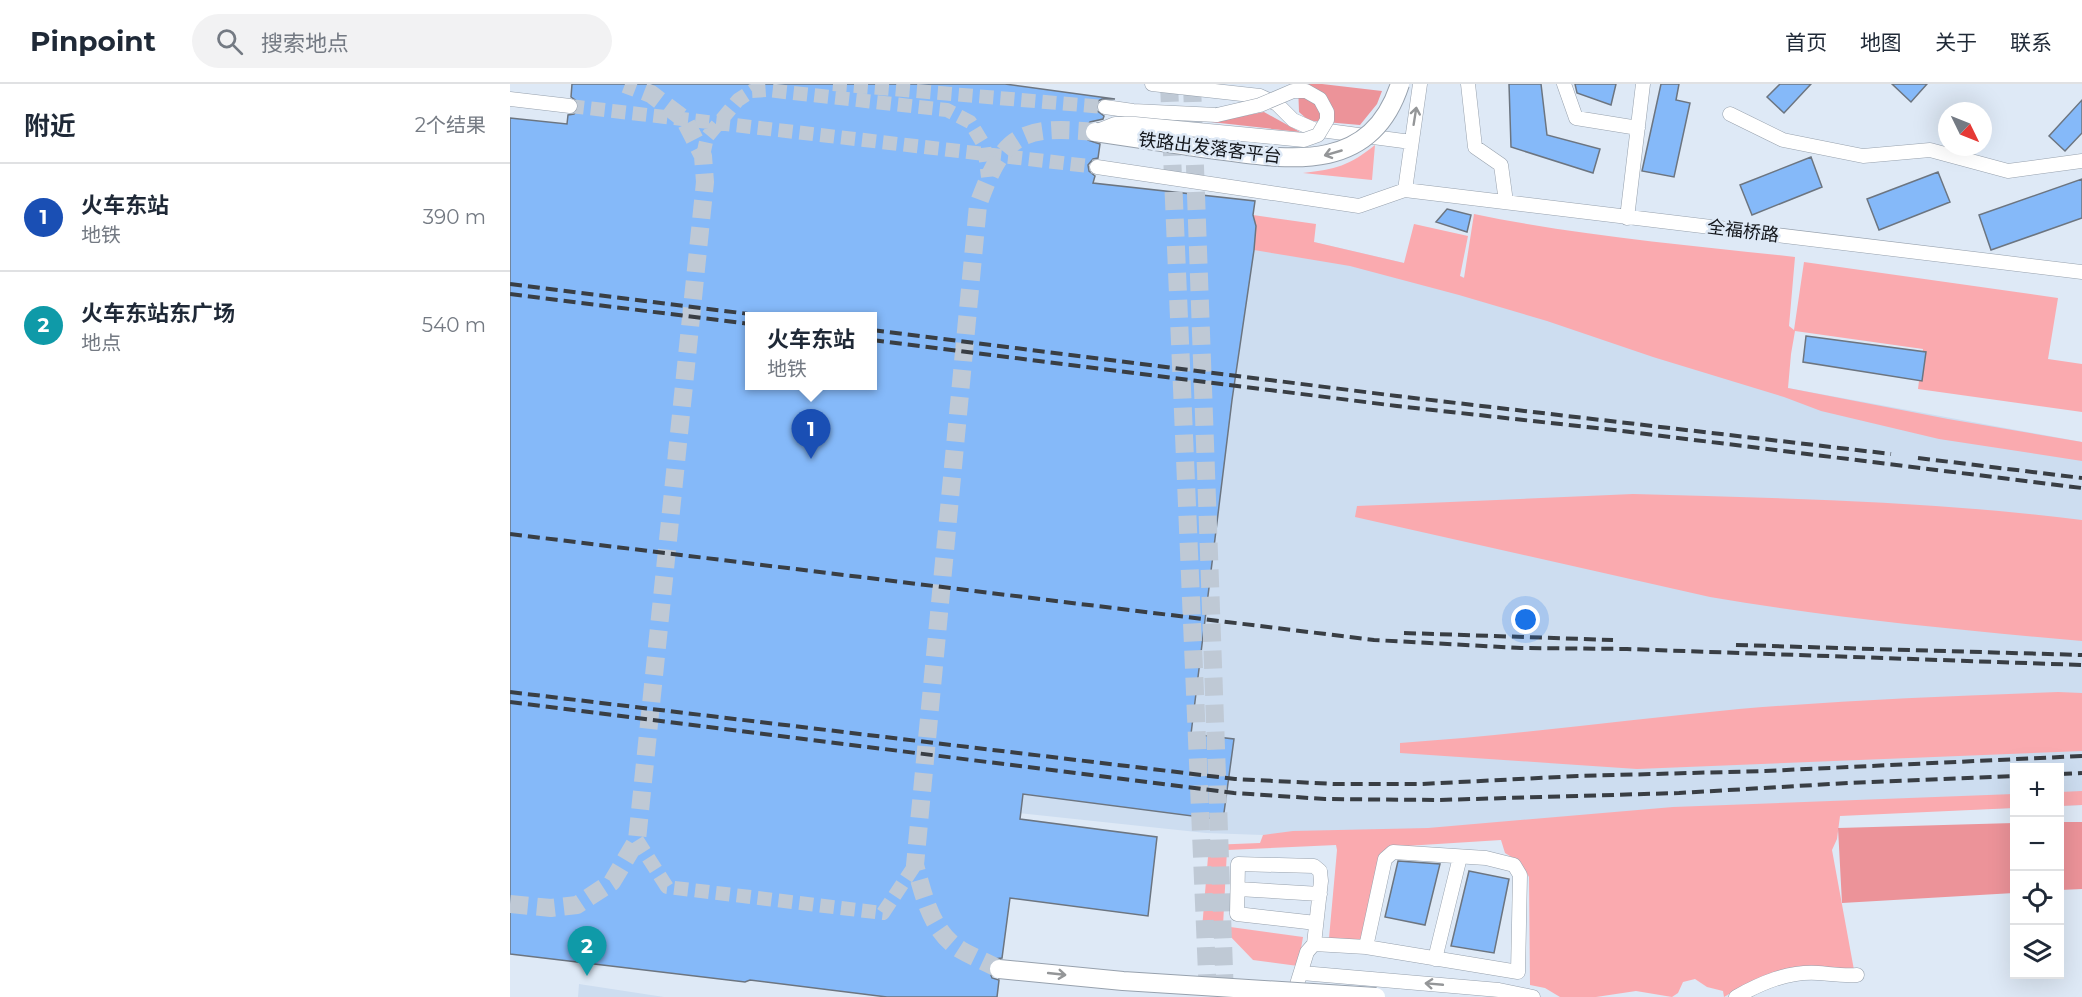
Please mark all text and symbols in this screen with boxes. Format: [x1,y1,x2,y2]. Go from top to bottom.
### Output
search box [192,14,612,68]
text: Pinpoint [30,24,156,58]
icon: search [213,25,246,58]
text: 搜索地点 [261,30,349,57]
text: 首页 [1785,30,1827,55]
text: 地图 [1860,30,1902,55]
text: 关于 [1935,30,1977,55]
text: 联系 [2010,30,2052,55]
north arrow [1938,102,1992,156]
one-way arrow [1409,107,1420,126]
text: 附近 [24,110,76,142]
text: 2个结果 [415,113,486,137]
street label: 铁路出发落客平台 [1137,128,1283,168]
one-way arrow [1324,148,1343,159]
text: 火车东站 [81,192,169,219]
text: 1 [40,205,47,229]
text: 390 m [423,205,486,229]
street label: 全福桥路 [1706,216,1780,246]
text: 地铁 [81,223,121,247]
text: 火车东站东广场 [81,300,235,327]
popup [745,312,877,390]
text: 2 [38,313,49,337]
text: 540 m [422,313,486,337]
text: 火车东站 [767,326,855,353]
text: 地点 [81,331,121,355]
text: 地铁 [767,357,807,381]
pin: 1 [792,410,830,459]
your location [1511,605,1540,634]
map controls [2010,763,2064,979]
button: + [2010,763,2064,817]
button: − [2010,817,2064,871]
button: locate [2010,871,2064,925]
button: layers [2010,925,2064,979]
pin: 2 [568,926,607,976]
one-way arrow [1047,969,1067,980]
one-way arrow [1425,978,1444,989]

